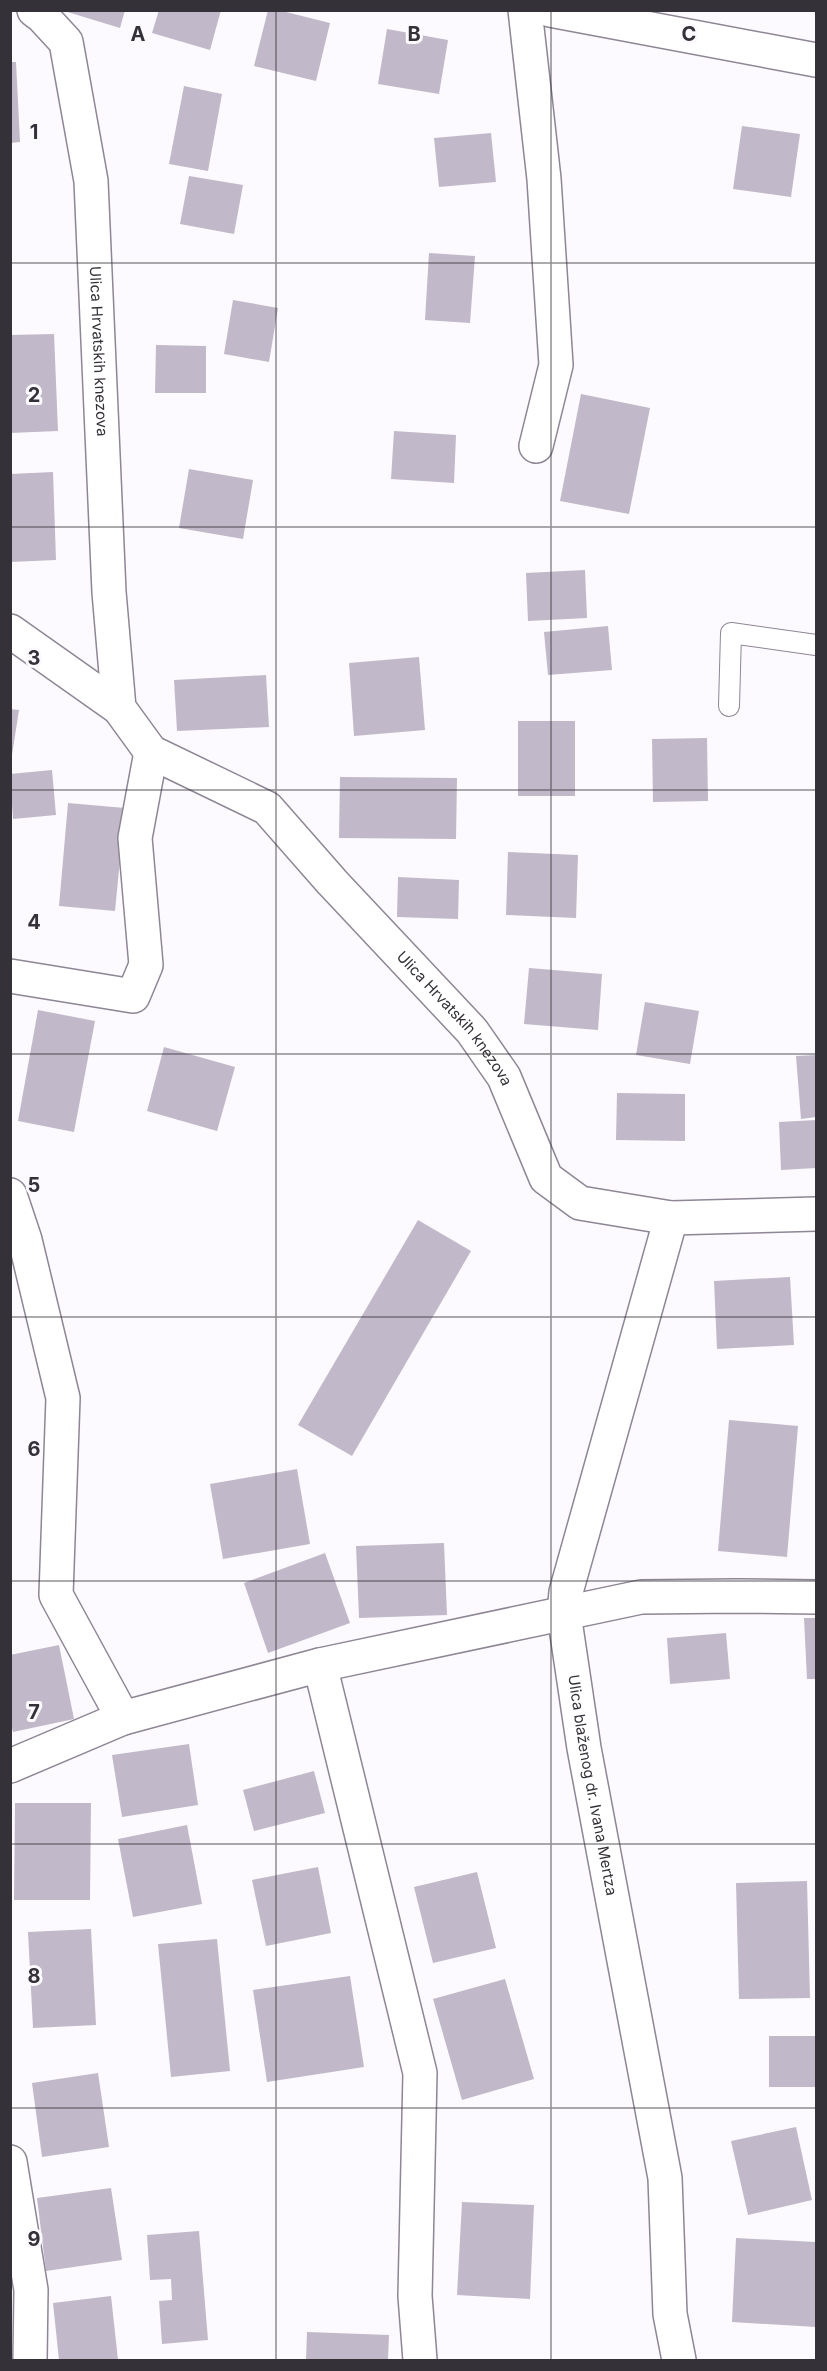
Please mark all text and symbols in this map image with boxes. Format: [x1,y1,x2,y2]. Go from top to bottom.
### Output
text: A [131,22,146,46]
text: B [407,22,421,46]
text: C [682,22,696,46]
text: 1 [30,120,38,144]
street label: Ulica Hrvatskih knezova [86,266,112,437]
text: 2 [28,383,40,407]
text: 3 [28,646,40,670]
text: 4 [27,910,41,934]
street label: Ulica Hrvatskih knezova [393,947,517,1088]
text: 5 [28,1173,40,1197]
text: 6 [28,1437,41,1461]
street label: Ulica blaženog dr. Ivana Mertza [564,1673,622,1897]
text: 7 [28,1700,40,1724]
text: 8 [27,1964,41,1988]
text: 9 [28,2227,41,2251]

